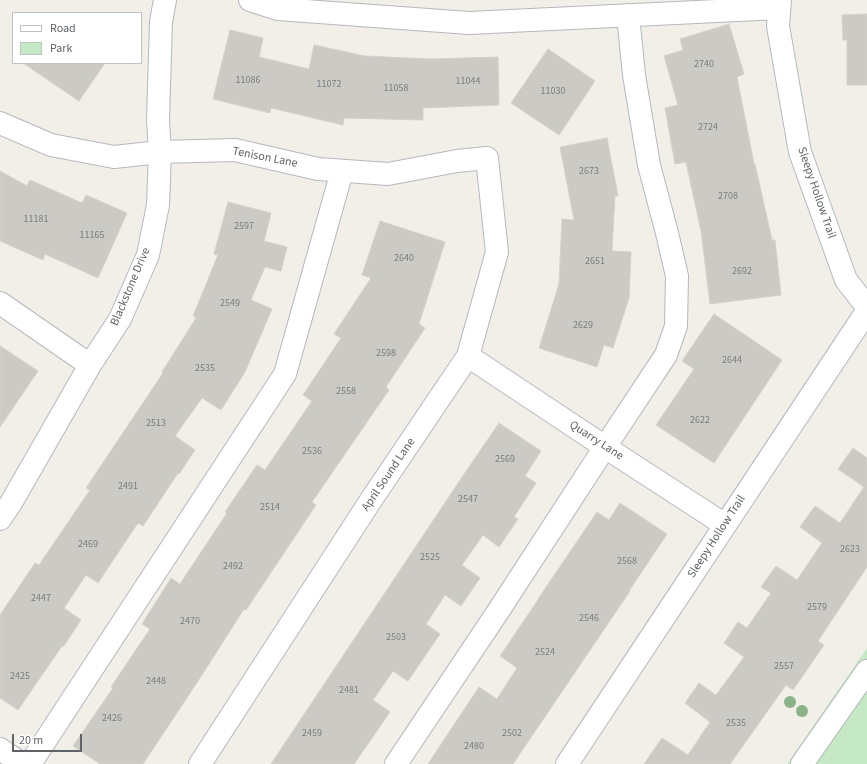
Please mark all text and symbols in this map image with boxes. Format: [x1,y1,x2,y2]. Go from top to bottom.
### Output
legend [12,12,142,64]
text: Road [50,20,76,37]
text: Park [50,40,72,57]
house number: 2740 [694,59,714,71]
house number: 11086 [236,75,260,87]
house number: 11044 [456,76,480,88]
house number: 11072 [317,79,341,91]
house number: 11058 [384,83,408,95]
house number: 11030 [541,86,565,98]
house number: 2724 [698,122,718,134]
street label: Tenison Lane [231,145,299,171]
street label: Sleepy Hollow Trail [794,145,838,241]
house number: 2673 [579,166,599,178]
house number: 2708 [718,191,738,203]
house number: 11181 [24,214,48,226]
house number: 2597 [234,221,254,233]
house number: 11165 [80,230,104,242]
street label: Blackstone Drive [108,246,154,328]
house number: 2640 [394,253,414,265]
house number: 2651 [585,256,605,268]
house number: 2692 [732,266,752,278]
house number: 2549 [220,298,240,310]
house number: 2629 [573,320,593,332]
house number: 2598 [376,348,396,360]
house number: 2644 [722,355,742,367]
house number: 2535 [195,363,215,375]
house number: 2558 [336,386,356,398]
house number: 2622 [690,415,710,427]
house number: 2513 [146,418,166,430]
street label: Quarry Lane [566,418,626,464]
street label: April Sound Lane [359,436,419,514]
house number: 2536 [302,446,322,458]
house number: 2569 [495,454,515,466]
house number: 2491 [118,481,138,493]
street label: Sleepy Hollow Trail [685,493,749,581]
house number: 2547 [458,494,478,506]
house number: 2514 [260,502,280,514]
house number: 2469 [78,539,98,551]
house number: 2623 [840,544,860,556]
house number: 2525 [420,552,440,564]
house number: 2568 [617,556,637,568]
house number: 2492 [223,561,243,573]
house number: 2447 [31,593,51,605]
house number: 2579 [807,602,827,614]
house number: 2546 [579,613,599,625]
house number: 2470 [180,616,200,628]
house number: 2503 [386,632,406,644]
house number: 2524 [535,647,555,659]
house number: 2557 [774,661,794,673]
house number: 2425 [10,671,30,683]
house number: 2448 [146,676,166,688]
house number: 2481 [339,685,359,697]
house number: 2426 [102,713,122,725]
house number: 2535 [726,718,746,730]
scale bar [14,726,84,752]
house number: 2459 [302,728,322,740]
house number: 2502 [502,728,522,740]
text: 20 m [19,732,43,749]
house number: 2480 [464,741,484,753]

